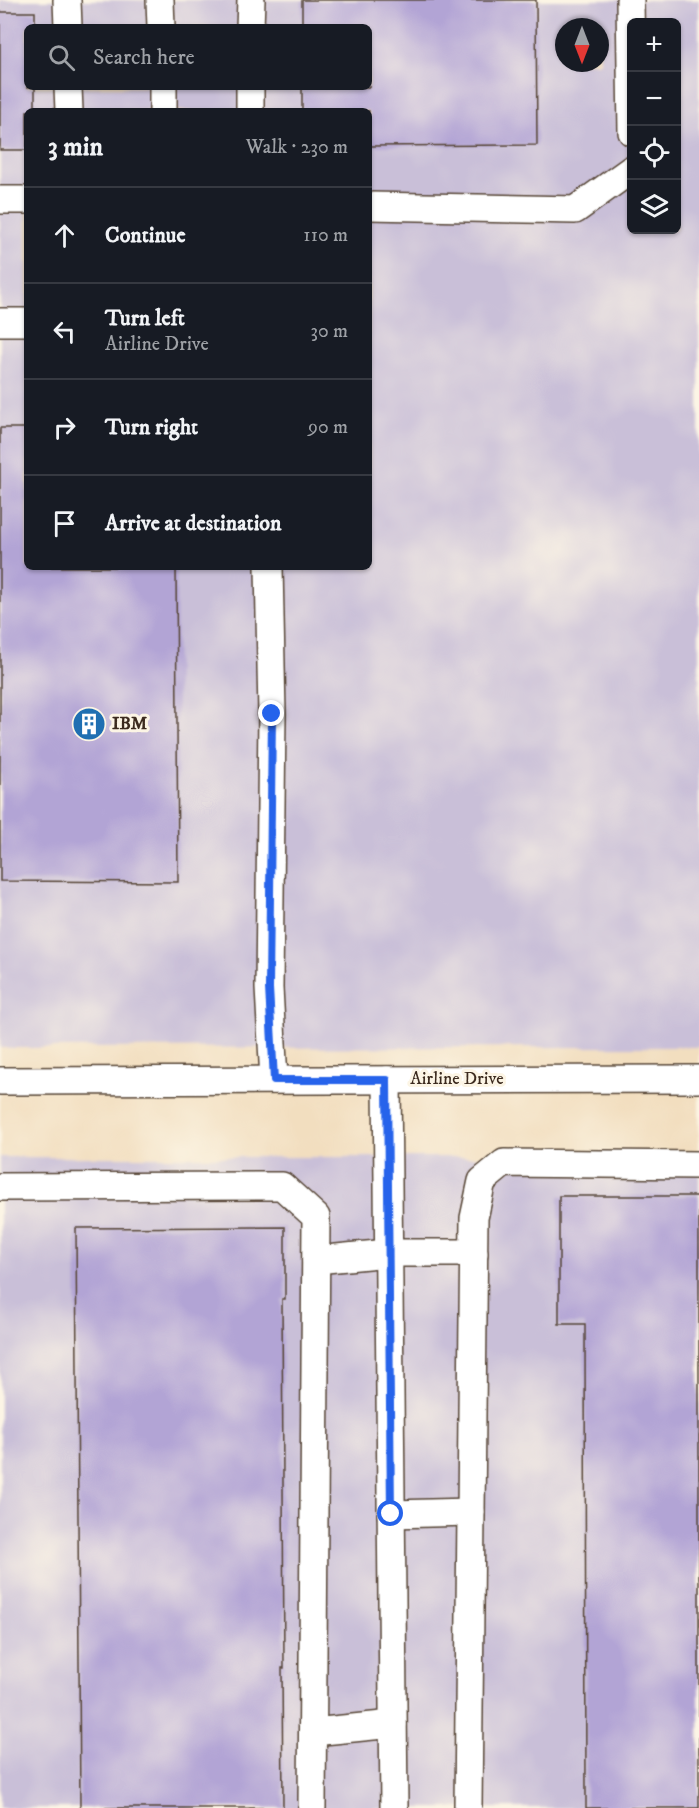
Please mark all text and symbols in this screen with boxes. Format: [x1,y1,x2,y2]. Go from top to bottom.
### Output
north arrow [555,18,609,72]
map controls [627,18,681,234]
button: + [627,18,681,72]
search box [24,24,372,90]
icon: search [45,41,78,74]
text: Search here [93,44,195,71]
button: − [627,72,681,126]
button: locate [627,126,681,180]
text: 3 min [48,131,103,164]
text: Walk · 230 m [246,135,348,160]
button: layers [627,180,681,234]
icon: ahead [48,219,81,252]
text: Continue [105,222,186,249]
text: 110 m [303,223,348,248]
text: Turn left [105,305,185,332]
icon: left [48,315,81,348]
text: 30 m [310,319,348,344]
text: Airline Drive [105,332,209,357]
icon: right [48,411,81,444]
text: Turn right [105,414,198,441]
text: 90 m [308,415,348,440]
icon: arrive [48,507,81,540]
text: Arrive at destination [105,510,282,537]
route end [258,700,284,726]
building icon: IBM [71,706,107,742]
place label: IBM [112,713,148,735]
street label: Airline Drive [410,1068,504,1090]
route start [377,1500,403,1526]

